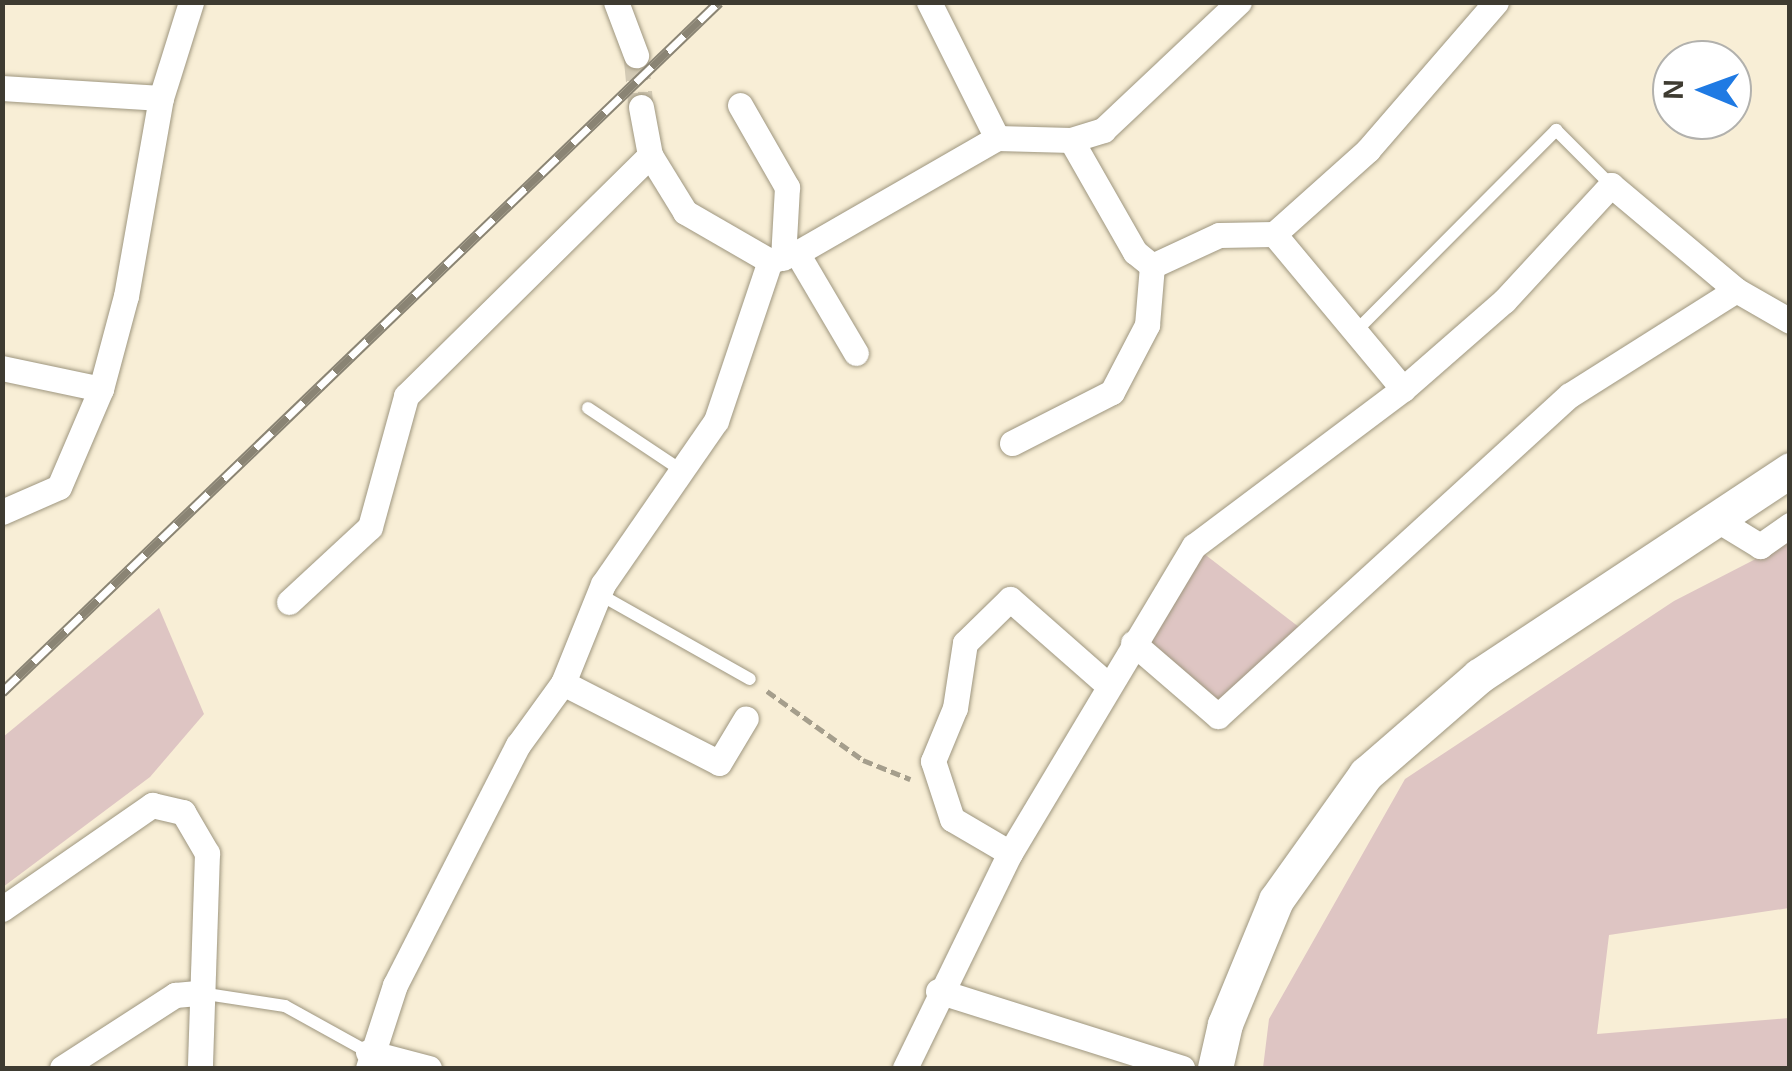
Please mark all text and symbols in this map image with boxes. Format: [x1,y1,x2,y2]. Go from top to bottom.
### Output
north arrow [1652,40,1752,140]
text: N [1658,79,1689,100]

